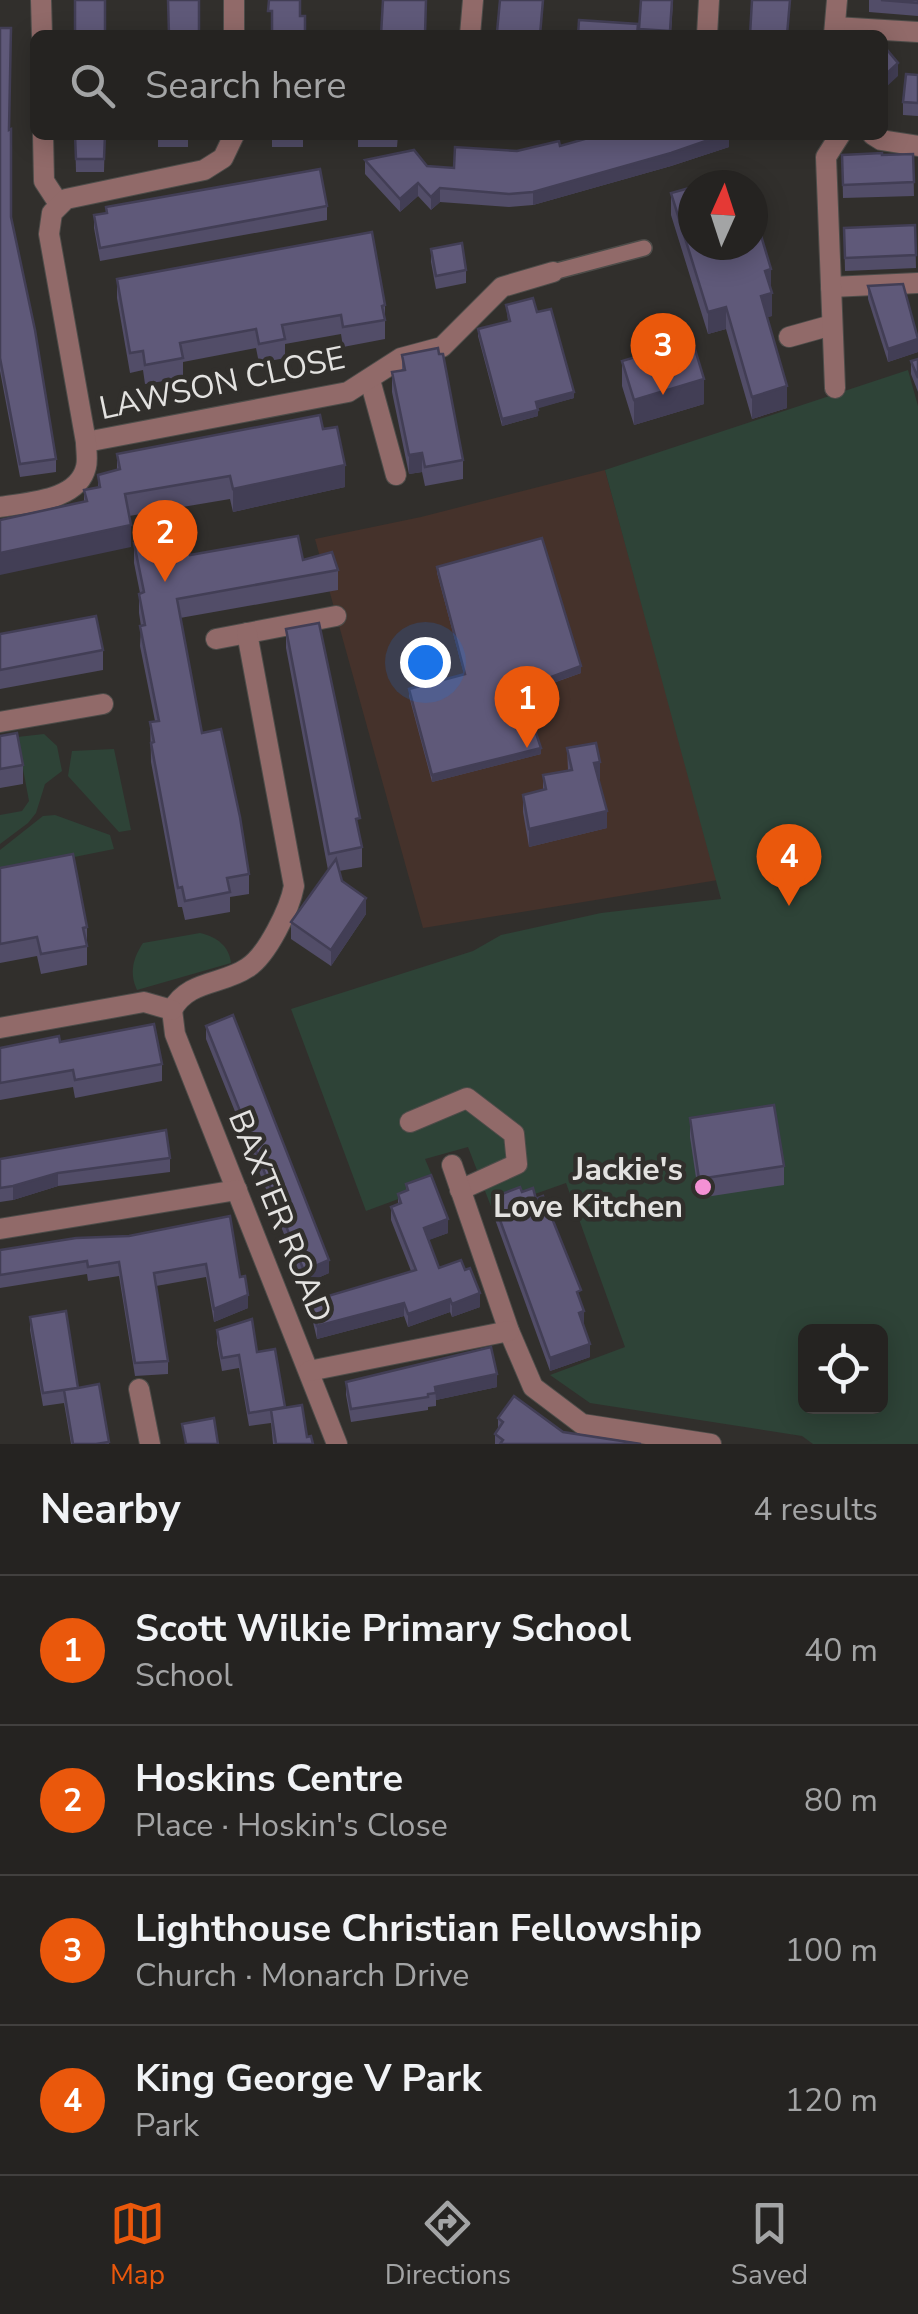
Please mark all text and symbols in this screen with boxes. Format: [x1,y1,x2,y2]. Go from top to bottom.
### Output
search box [30,30,888,140]
icon: search [65,58,120,113]
text: Search here [145,60,346,111]
north arrow [678,170,768,260]
pin: 3 [630,312,696,395]
street label: LAWSON CLOSE [95,336,349,430]
pin: 2 [132,500,198,582]
your location [400,637,451,688]
pin: 1 [494,666,560,748]
pin: 4 [756,824,822,906]
street label: BAXTER ROAD [218,1104,342,1328]
place label: Jackie's Love Kitchen [493,1148,683,1228]
marker: Jackie's Love Kitchen [692,1176,714,1198]
map controls [798,1324,888,1414]
button: locate [798,1324,888,1414]
text: Nearby [40,1481,181,1538]
text: 4 results [753,1488,878,1531]
text: Scott Wilkie Primary School [135,1603,631,1654]
text: 1 [63,1629,82,1672]
text: 40 m [804,1629,878,1672]
text: School [135,1654,233,1697]
text: Hoskins Centre [135,1753,403,1804]
text: 2 [63,1779,82,1822]
text: 80 m [804,1779,878,1822]
text: Place · Hoskin's Close [135,1804,448,1847]
text: Lighthouse Christian Fellowship [135,1903,702,1954]
text: 3 [63,1929,82,1972]
text: 100 m [785,1929,878,1972]
text: Church · Monarch Drive [135,1954,469,1997]
text: King George V Park [135,2053,482,2104]
text: 4 [63,2079,82,2122]
text: 120 m [785,2079,878,2122]
text: Park [135,2104,199,2147]
tab: Map [110,2196,165,2294]
tab: Directions [385,2196,511,2294]
tab: Saved [731,2196,808,2294]

